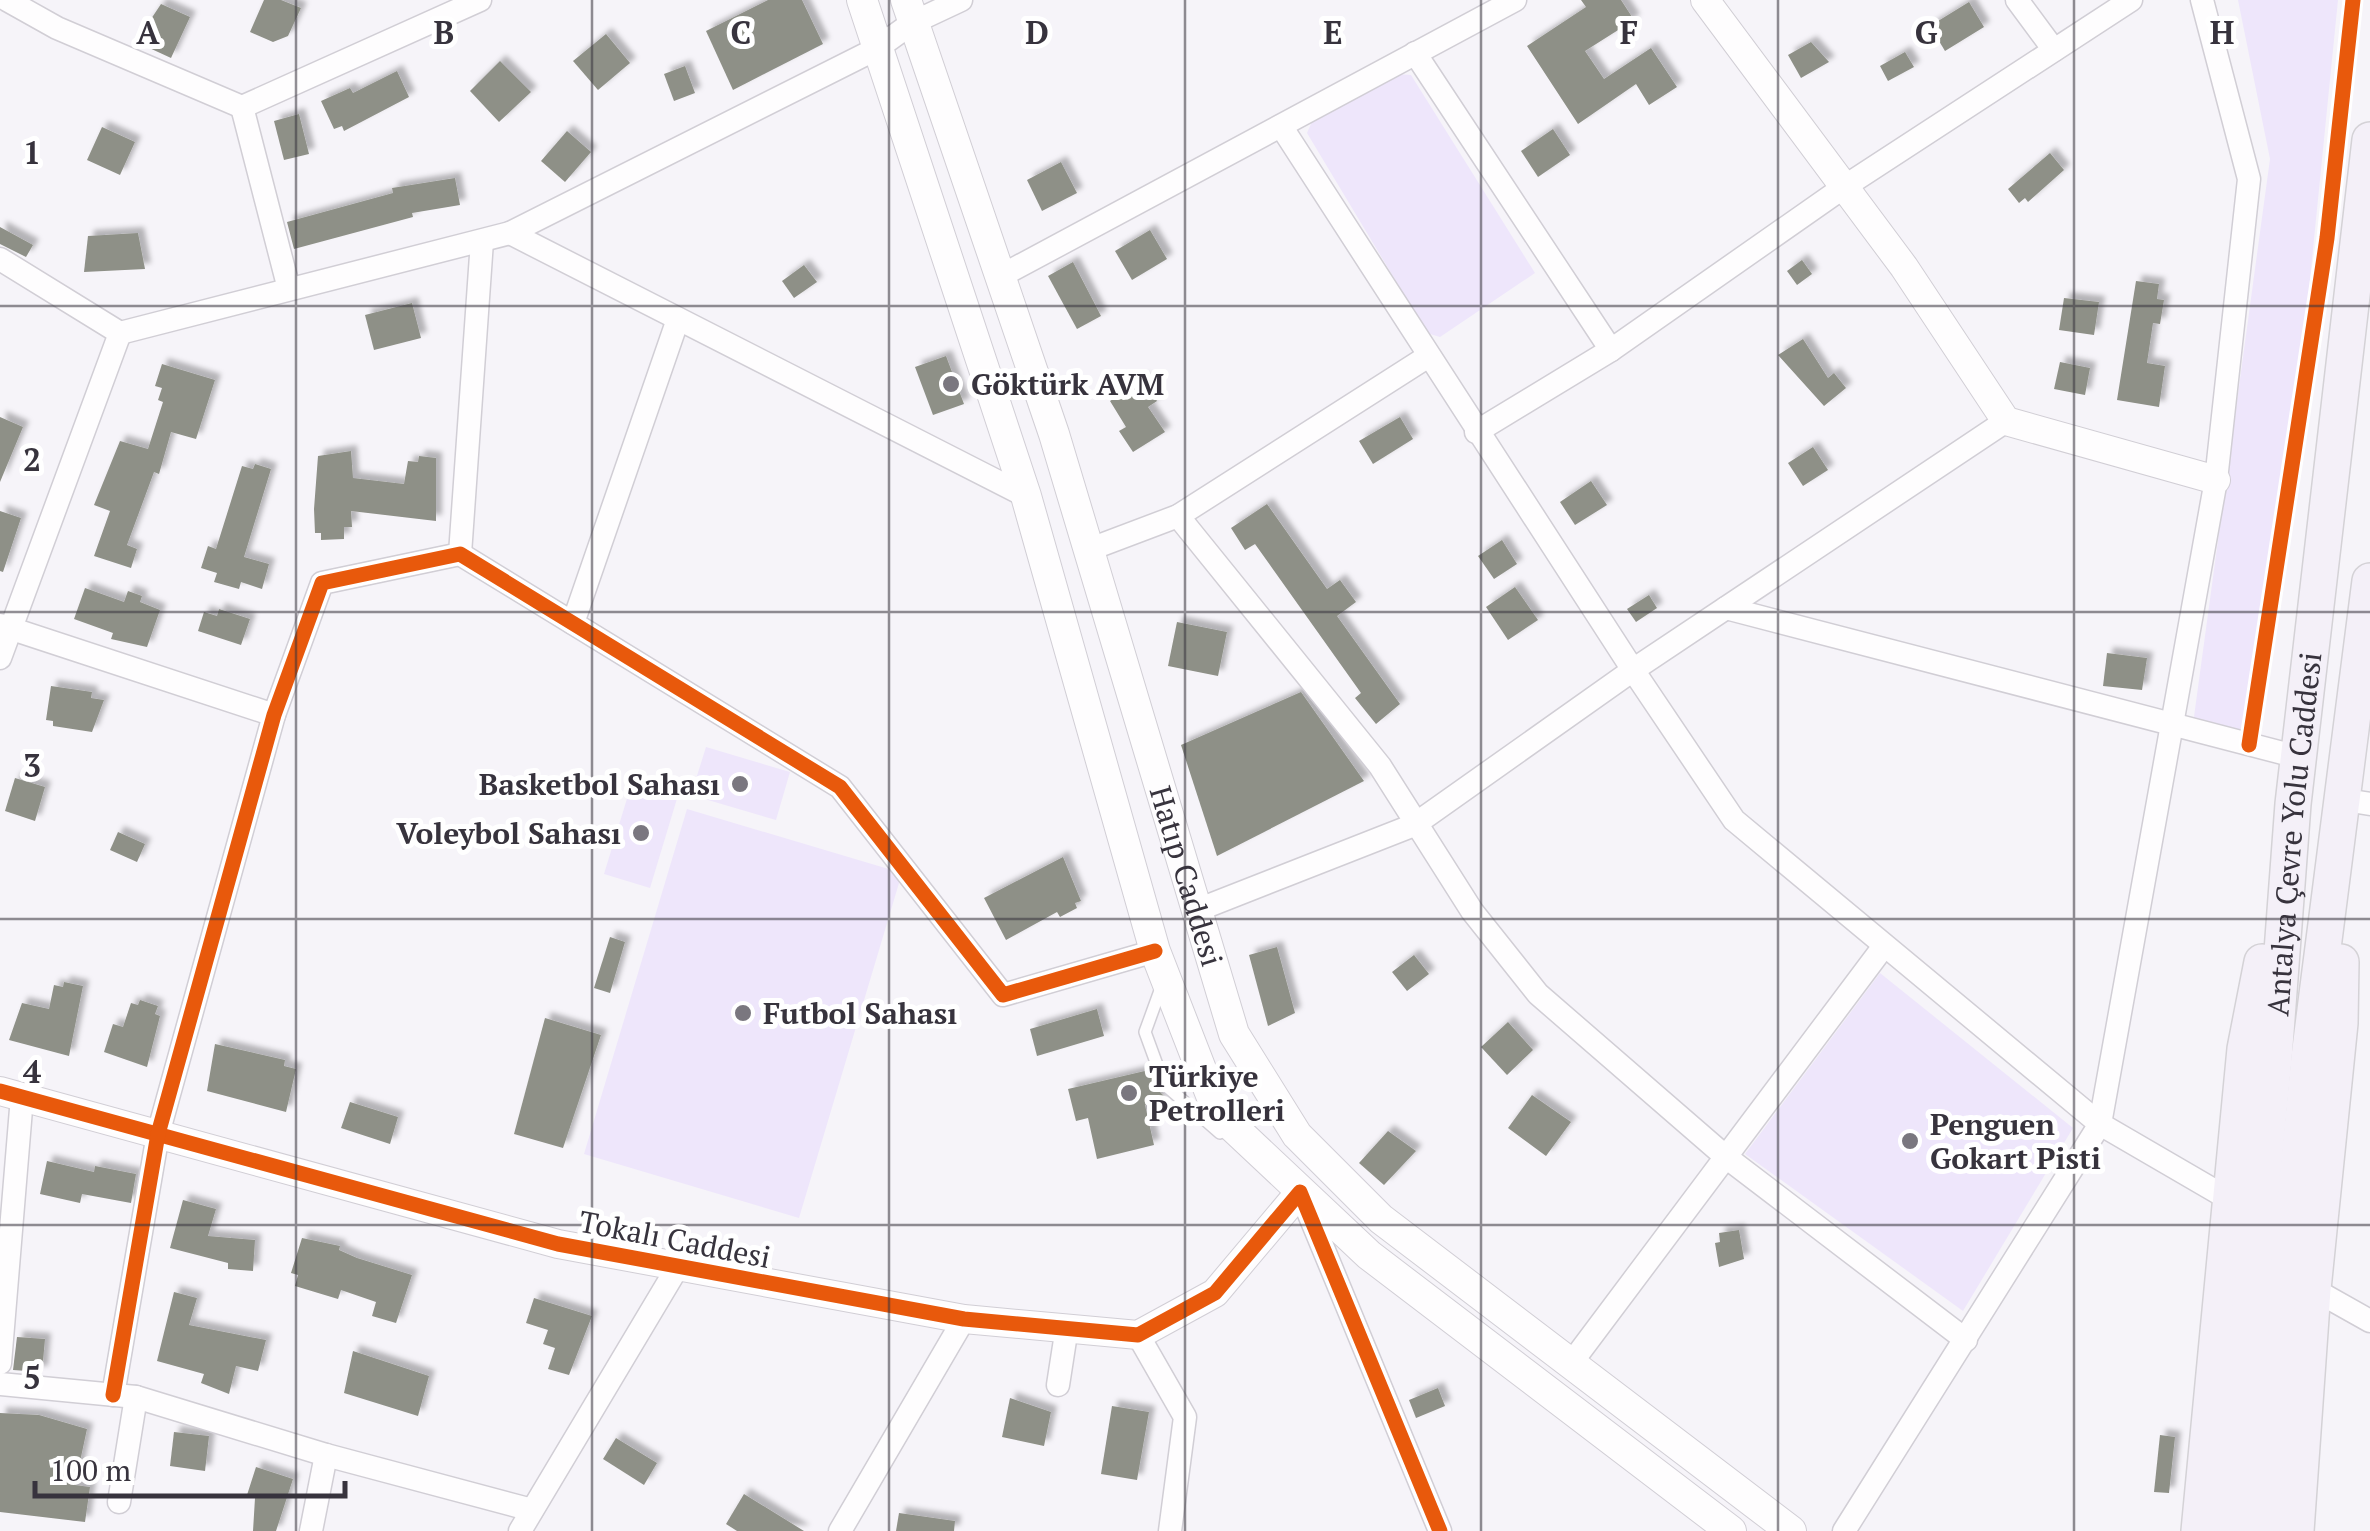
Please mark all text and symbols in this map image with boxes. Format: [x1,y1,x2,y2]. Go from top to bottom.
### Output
text: A [136,11,160,53]
text: B [434,11,454,53]
text: C [731,11,751,53]
text: D [1025,11,1049,53]
text: E [1323,11,1343,53]
text: F [1620,11,1638,53]
text: G [1915,11,1938,53]
text: H [2210,11,2234,53]
text: 1 [23,131,41,173]
place label: Göktürk AVM [971,364,1164,404]
marker: Göktürk AVM [940,373,962,395]
text: 2 [23,438,41,480]
street label: Antalya Çevre Yolu Caddesi [2257,650,2330,1017]
text: 3 [23,744,41,786]
place label: Basketbol Sahası [479,764,720,804]
marker: Basketbol Sahası [729,773,751,795]
street label: Hatıp Caddesi [1141,781,1233,971]
place label: Voleybol Sahası [396,813,621,853]
marker: Voleybol Sahası [630,822,652,844]
place label: Futbol Sahası [763,993,957,1033]
marker: Futbol Sahası [732,1002,754,1024]
text: 4 [23,1050,41,1092]
place label: Türkiye Petrolleri [1149,1056,1285,1130]
marker: Türkiye Petrolleri [1118,1082,1140,1104]
place label: Penguen Gokart Pisti [1930,1104,2101,1178]
marker: Penguen Gokart Pisti [1899,1130,1921,1152]
street label: Tokalı Caddesi [576,1201,774,1277]
text: 5 [23,1356,41,1398]
scale bar [35,1436,345,1498]
text: 100 m [50,1450,131,1490]

